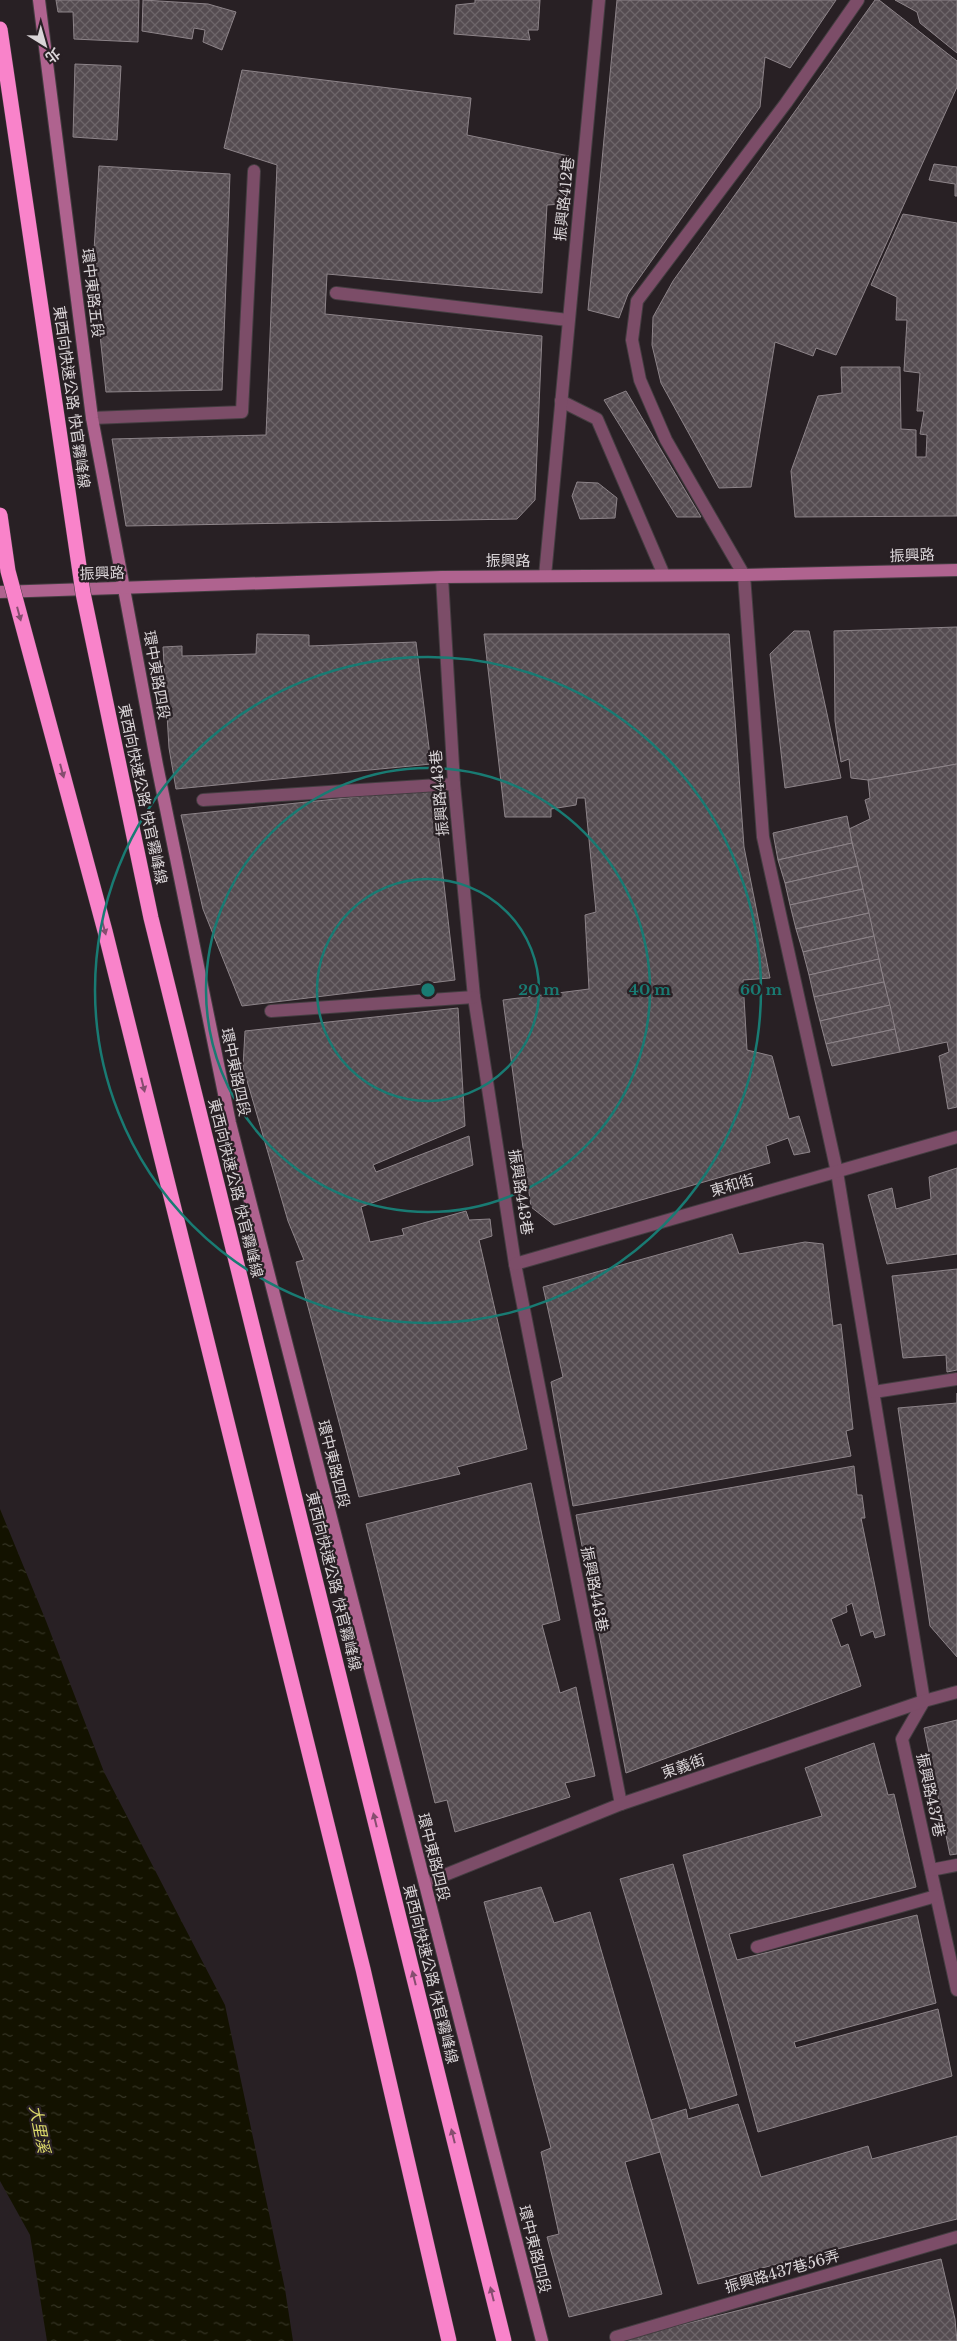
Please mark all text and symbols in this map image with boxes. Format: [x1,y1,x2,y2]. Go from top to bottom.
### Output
north arrow [20,20,70,70]
text: 北 [42,44,64,67]
street label: 振興路412巷 [550,156,578,242]
street label: 環中東路五段 [78,247,108,339]
street label: 東西向快速公路 快官霧峰線 [50,304,94,490]
street label: 振興路 [889,545,935,565]
street label: 振興路 [485,551,531,570]
street label: 振興路 [79,563,125,583]
one-way arrow [16,606,24,621]
street label: 環中東路四段 [140,629,174,721]
street label: 東西向快速公路 快官霧峰線 [115,702,171,886]
street label: 振興路443巷 [426,749,452,837]
one-way arrow [58,763,66,778]
one-way arrow [100,920,108,935]
text: 20 m [518,980,560,999]
text: 40 m [629,980,671,999]
text: 60 m [740,980,782,999]
centre of rings [419,981,437,999]
street label: 環中東路四段 [217,1026,255,1118]
one-way arrow [139,1078,147,1093]
street label: 東西向快速公路 快官霧峰線 [204,1096,268,1280]
street label: 振興路443巷 [505,1148,537,1236]
street label: 東和街 [708,1170,756,1200]
street label: 環中東路四段 [314,1418,354,1510]
street label: 東西向快速公路 快官霧峰線 [302,1489,366,1673]
street label: 振興路443巷 [577,1545,613,1633]
street label: 東義街 [659,1750,707,1782]
street label: 振興路437巷 [913,1751,949,1839]
street label: 環中東路四段 [414,1811,454,1903]
one-way arrow [371,1813,379,1828]
street label: 東西向快速公路 快官霧峰線 [399,1882,463,2066]
one-way arrow [410,1971,418,1986]
water label: 大里溪 [26,2104,55,2156]
one-way arrow [449,2128,457,2143]
street label: 環中東路四段 [515,2203,555,2295]
street label: 振興路437巷56弄 [722,2246,842,2296]
one-way arrow [488,2286,496,2301]

